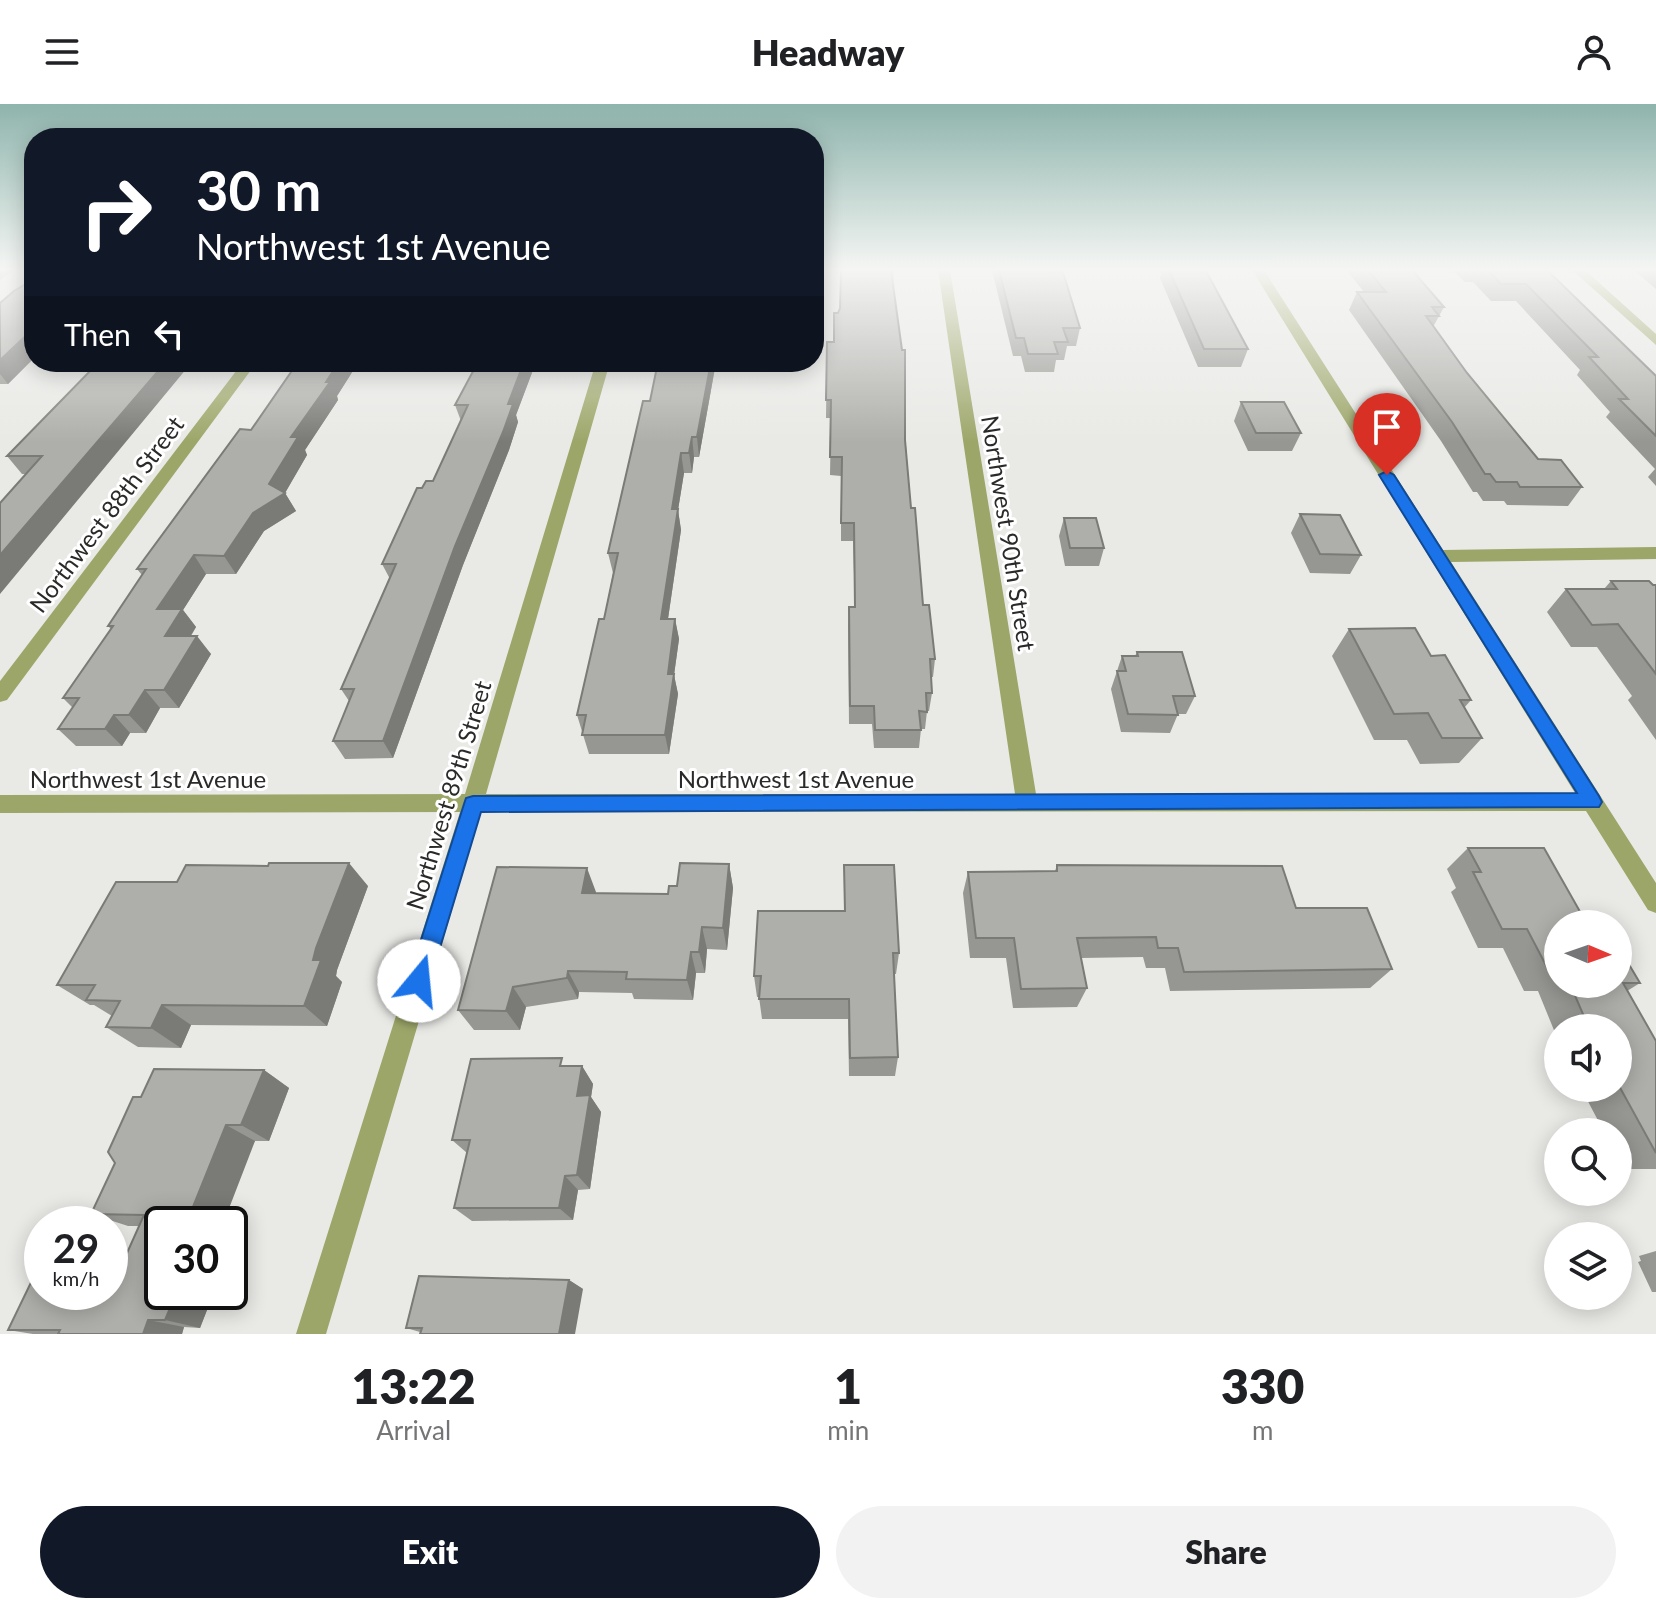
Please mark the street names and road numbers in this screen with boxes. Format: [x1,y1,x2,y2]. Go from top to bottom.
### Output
street label: Northwest 88th Street [23,410,189,618]
street label: Northwest 90th Street [976,413,1042,653]
street label: Northwest 89th Street [399,677,497,913]
street label: Northwest 1st Avenue [30,764,266,793]
street label: Northwest 1st Avenue [678,764,914,793]

